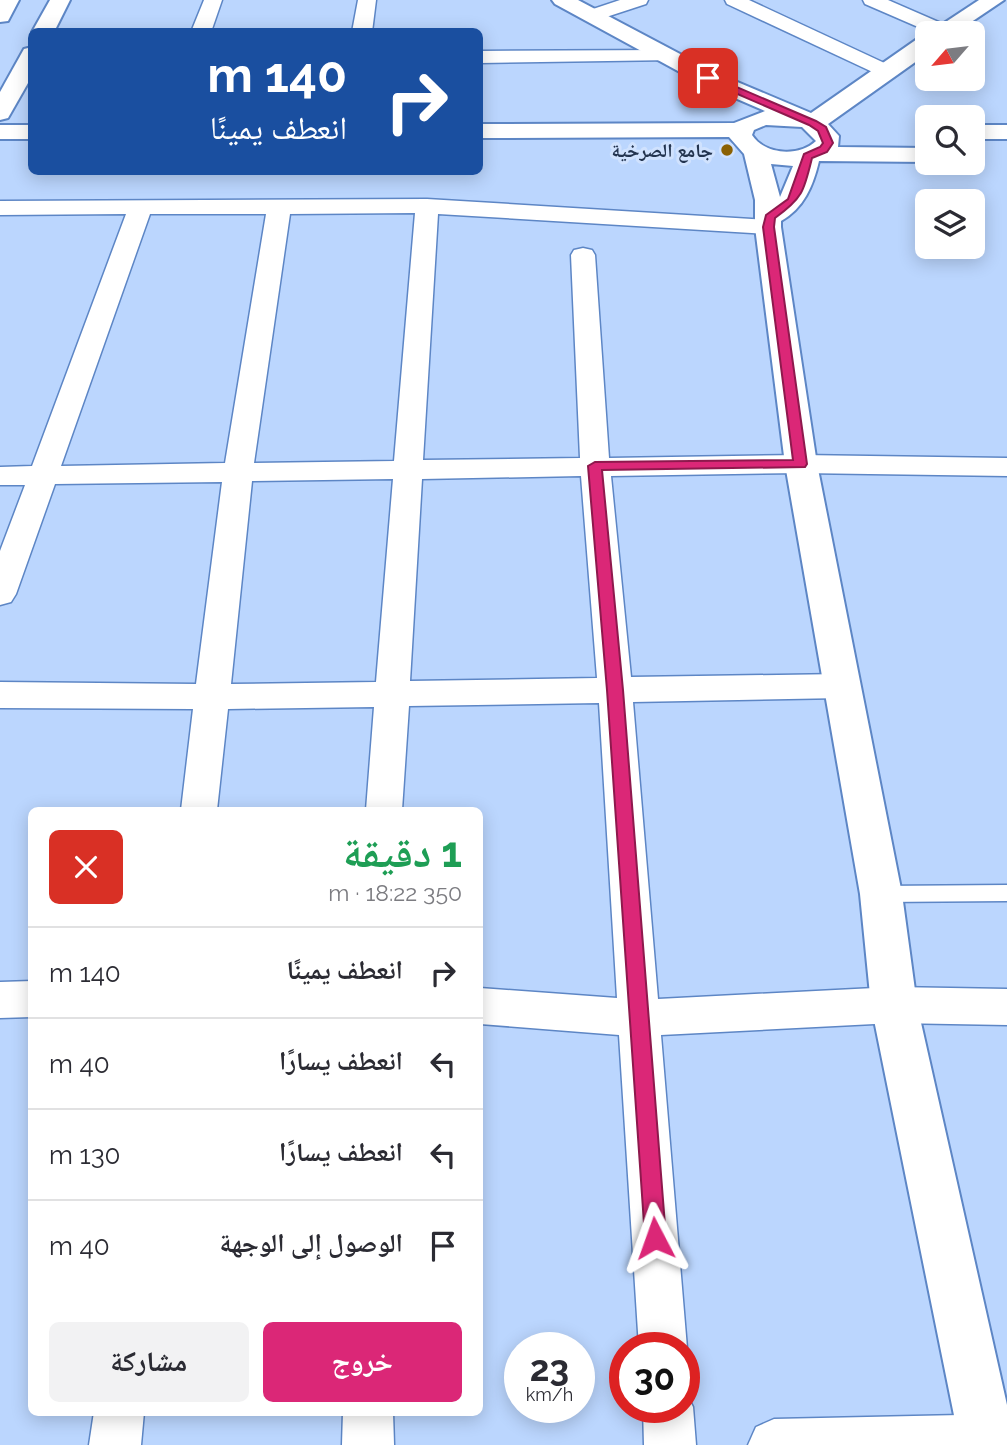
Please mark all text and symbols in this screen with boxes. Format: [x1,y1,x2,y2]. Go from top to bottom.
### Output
north arrow [915,21,985,91]
map controls [915,21,985,259]
text: 140 m [207,46,347,103]
pin [678,48,738,108]
icon: right [371,56,462,147]
icon: arrive [689,59,727,97]
button: search [915,105,985,175]
text: انعطف يمينًا [210,109,347,146]
place label: جامع الصرخية [611,139,713,163]
marker: جامع الصرخية [719,142,735,158]
button: layers [915,189,985,259]
text: 1 دقيقة [343,828,462,877]
button: close [49,830,123,904]
text: 350 m · 18:22 [328,879,462,906]
icon: right [424,954,462,992]
text: انعطف يمينًا [286,955,403,985]
text: 140 m [49,958,121,988]
icon: left [424,1045,462,1083]
text: انعطف يسارًا [279,1046,403,1076]
text: 40 m [49,1049,110,1079]
icon: left [424,1136,462,1174]
text: انعطف يسارًا [279,1137,403,1167]
text: 130 m [49,1140,120,1170]
position arrow [618,1201,692,1275]
icon: arrive [424,1227,462,1265]
text: الوصول إلى الوجهة [220,1228,403,1258]
text: 40 m [49,1231,110,1261]
button: مشاركة [49,1322,249,1402]
button: خروج [263,1322,462,1402]
speed limit sign: 30 [609,1332,700,1423]
text: 23 [530,1348,569,1389]
text: km/h [526,1384,573,1405]

